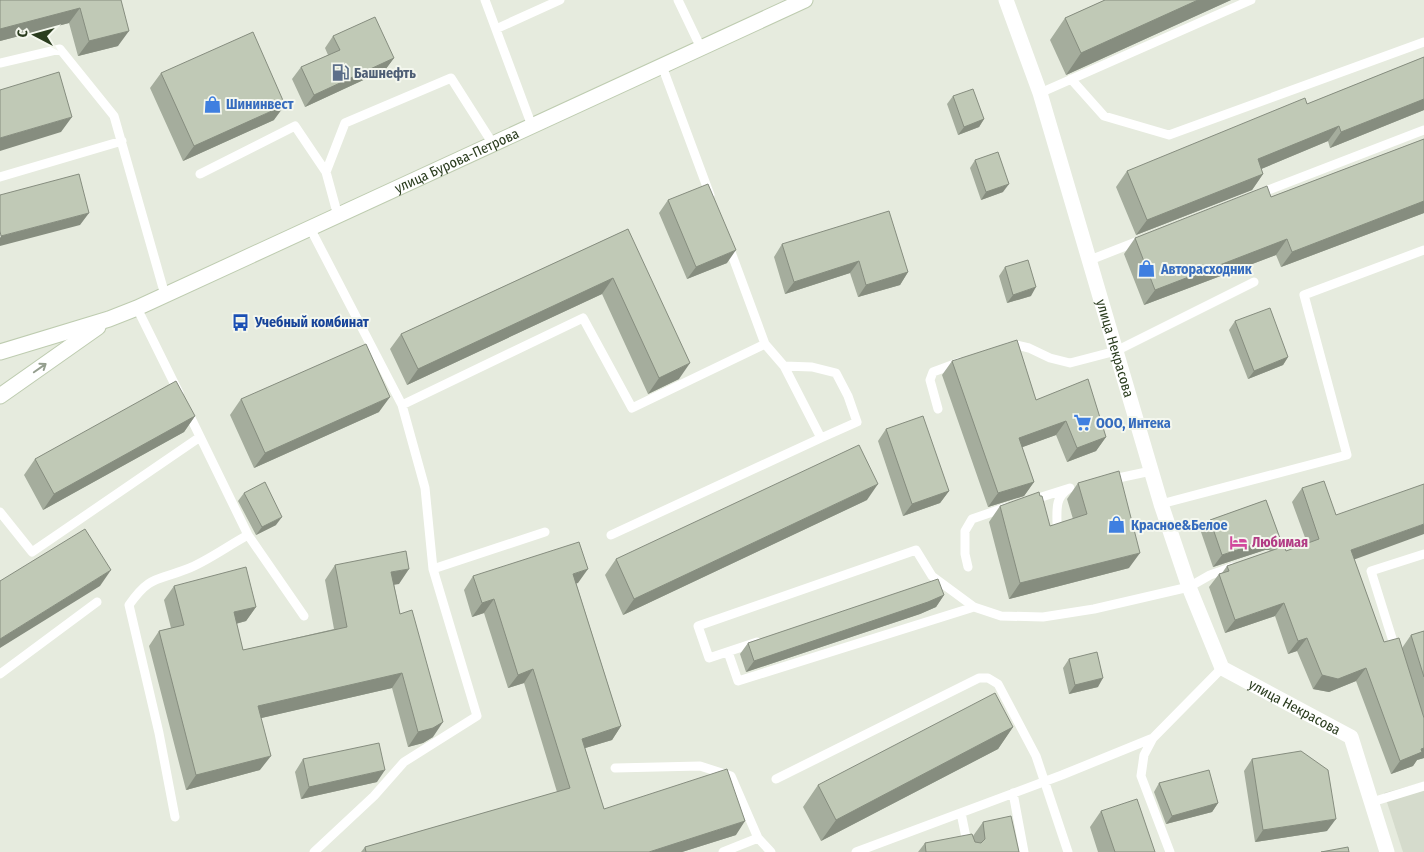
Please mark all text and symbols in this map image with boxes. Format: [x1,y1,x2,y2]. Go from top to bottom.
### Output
north arrow [10,10,60,60]
text: С [14,29,31,38]
fuel station icon: Башнефть [330,63,350,83]
place label: Башнефть [354,65,416,82]
shop icon: Шининвест [202,94,222,114]
place label: Шининвест [226,96,295,113]
street label: улица Бурова-Петрова [392,125,522,197]
shop icon: Авторасходник [1137,259,1157,279]
place label: Авторасходник [1160,261,1253,278]
street label: улица Некрасова [1092,297,1137,399]
bus stop icon: Учебный комбинат [231,312,251,332]
place label: Учебный комбинат [254,314,370,331]
one-way arrow [33,363,47,373]
supermarket icon: ООО, Интека [1072,413,1092,433]
place label: ООО, Интека [1096,415,1171,432]
shop icon: Красное&Белое [1107,515,1127,535]
place label: Красное&Белое [1131,517,1228,534]
hotel icon: Любимая [1228,532,1248,552]
place label: Любимая [1252,534,1308,551]
street label: улица Некрасова [1246,676,1343,739]

